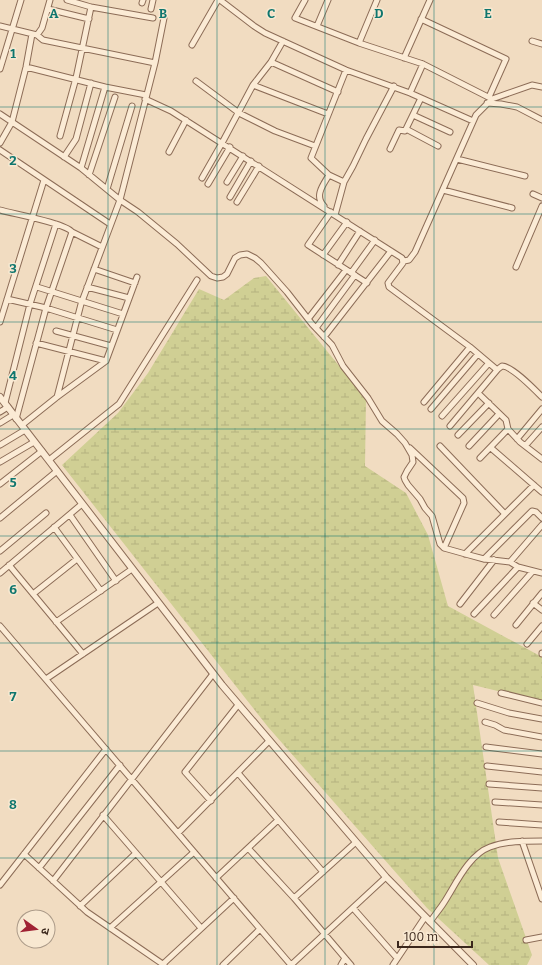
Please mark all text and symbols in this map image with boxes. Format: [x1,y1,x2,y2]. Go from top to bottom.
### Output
text: A [49,6,59,21]
text: B [159,6,167,21]
text: C [267,6,275,21]
text: D [374,6,384,21]
text: E [484,6,492,21]
text: 1 [10,46,16,61]
text: 2 [9,153,17,168]
text: 3 [9,261,17,276]
text: 4 [9,368,17,383]
text: 5 [9,475,17,490]
text: 6 [9,582,17,597]
text: 7 [10,689,17,704]
text: 8 [9,797,17,812]
north arrow [16,909,56,949]
scale bar [398,923,472,949]
text: उ [38,927,52,937]
text: 100 m [404,930,439,944]

